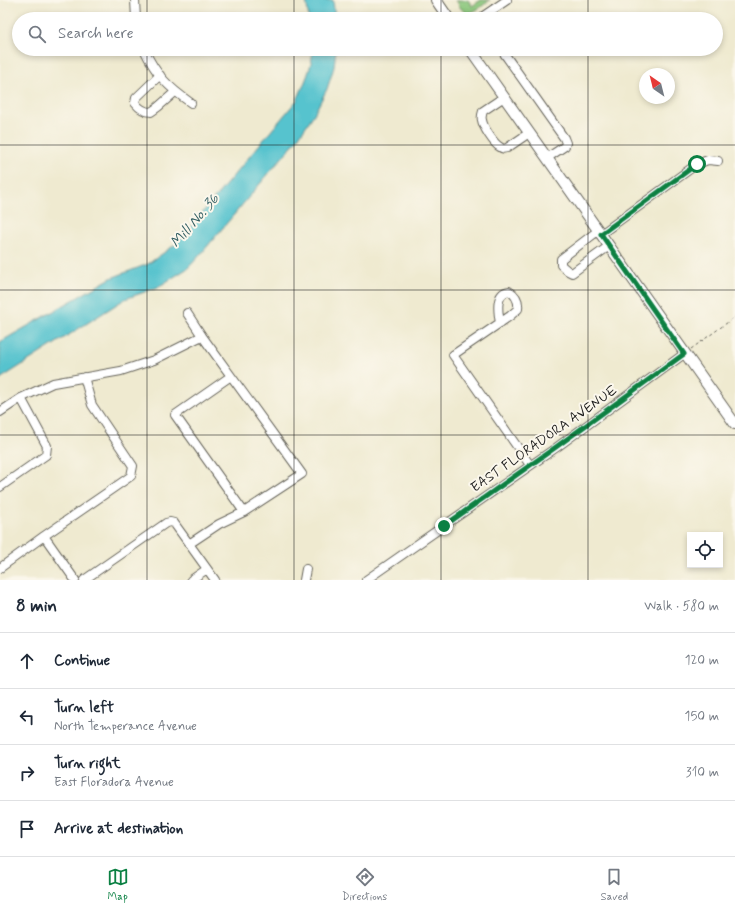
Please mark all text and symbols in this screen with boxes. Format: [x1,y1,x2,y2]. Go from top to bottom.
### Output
search box [12,12,723,56]
icon: search [26,23,48,45]
text: Search here [58,24,134,44]
north arrow [639,68,675,104]
route start [688,155,706,173]
water label: Mill No. 36 [166,189,224,252]
street label: EAST FLORADORA AVENUE [467,381,621,496]
route end [435,517,453,535]
map controls [687,532,723,568]
button: locate [687,532,723,568]
text: 8 min [16,595,57,617]
text: Walk · 580 m [644,598,719,615]
icon: ahead [16,650,38,672]
text: Continue [54,651,110,671]
text: 120 m [685,652,719,669]
text: Turn left [54,698,114,718]
icon: left [16,706,38,728]
text: 150 m [685,708,719,725]
text: North Temperance Avenue [54,718,197,735]
text: Turn right [54,754,121,774]
icon: right [16,762,38,784]
text: 310 m [686,764,719,781]
text: East Floradora Avenue [54,774,174,791]
icon: arrive [16,818,38,840]
text: Arrive at destination [54,819,183,839]
tab: Map [107,866,129,904]
tab: Directions [342,866,387,904]
tab: Saved [601,866,628,904]

